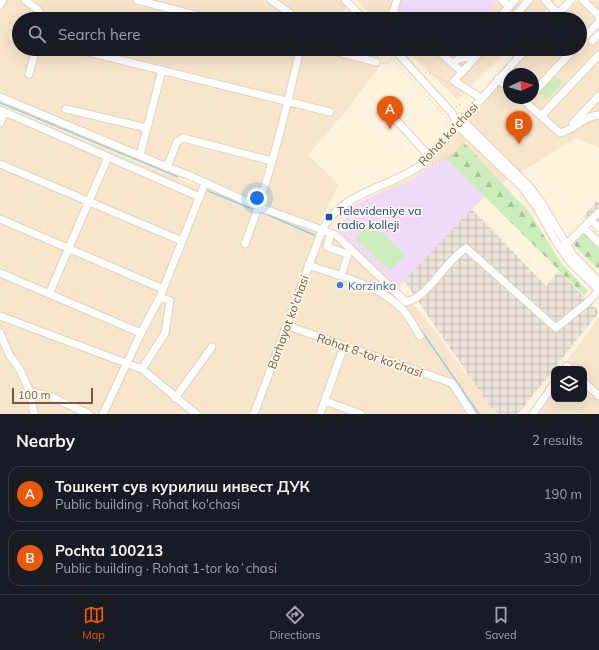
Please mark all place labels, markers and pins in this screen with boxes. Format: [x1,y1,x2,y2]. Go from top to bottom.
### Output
pin: A [377,96,403,129]
pin: B [506,111,532,144]
place label: Televideniye va radio kolleji [337,203,421,232]
marker: Televideniye va radio kolleji [324,212,334,222]
place label: Korzinka [348,278,396,293]
marker: Korzinka [335,280,345,290]

